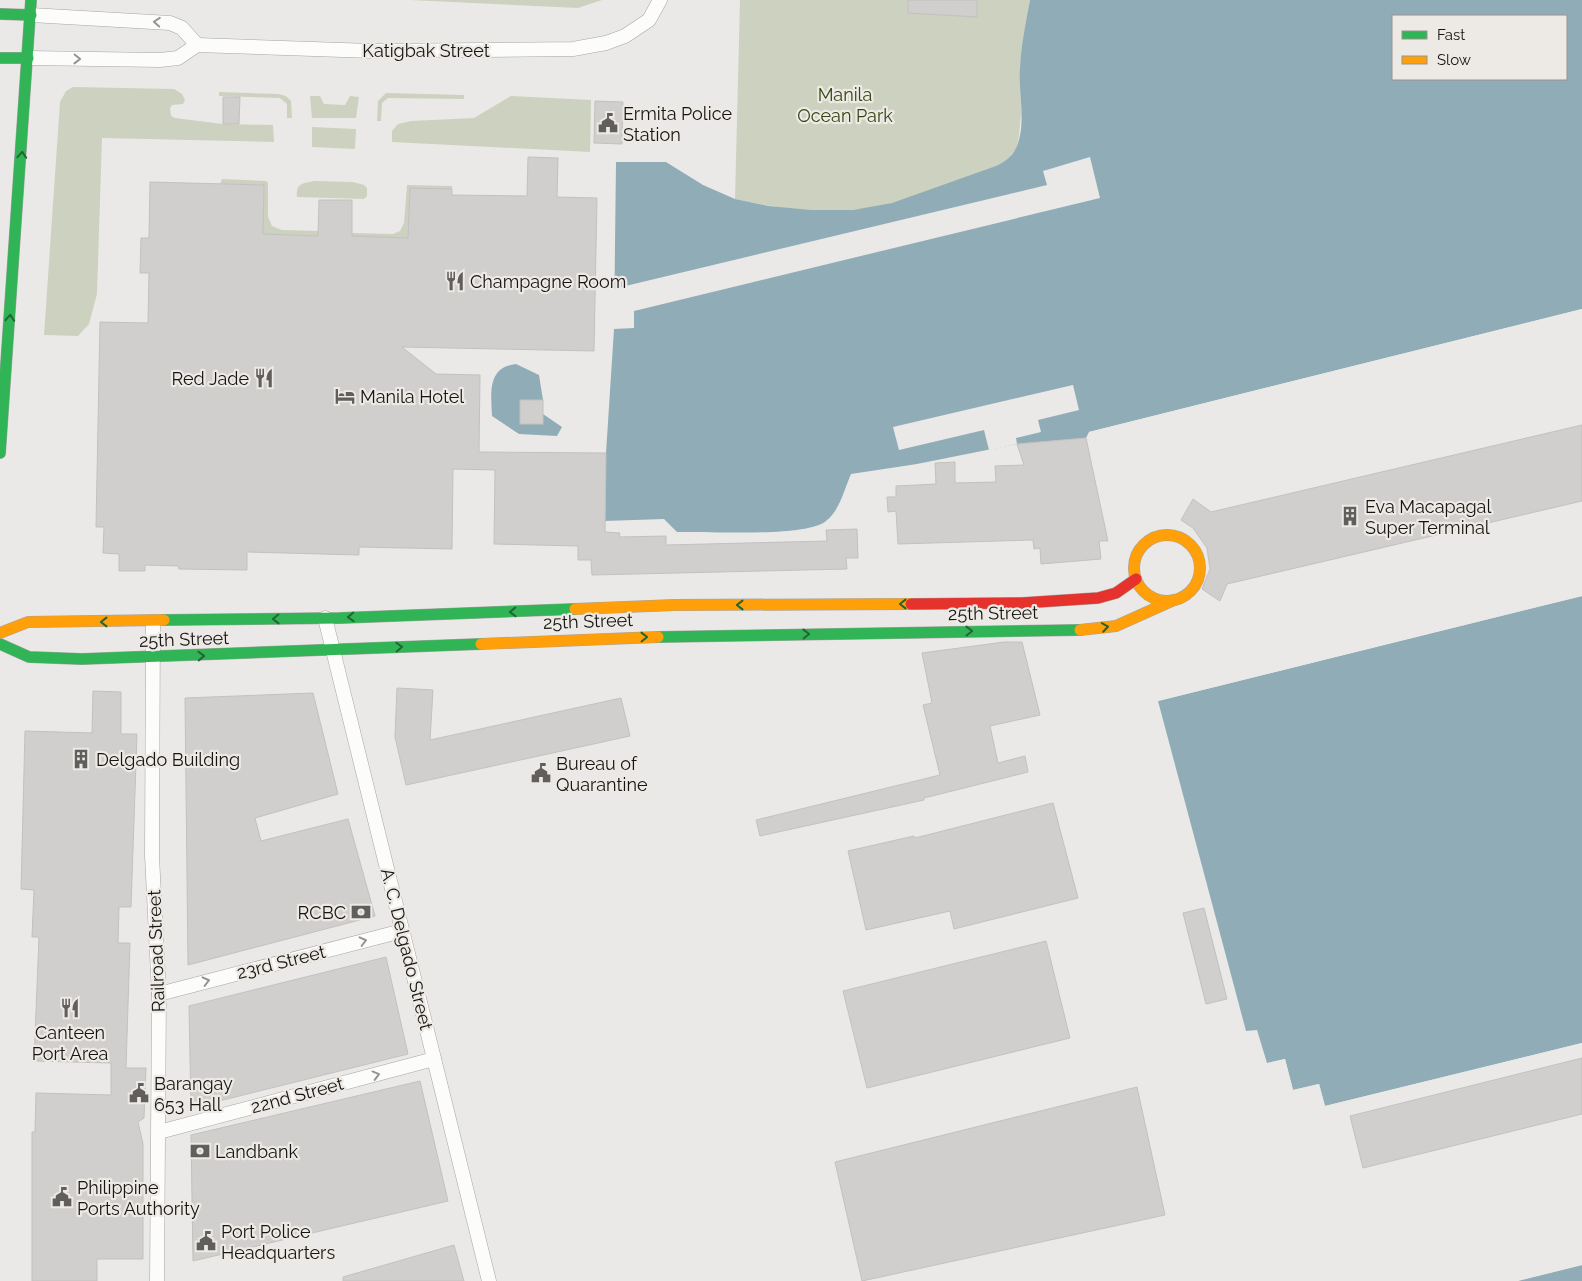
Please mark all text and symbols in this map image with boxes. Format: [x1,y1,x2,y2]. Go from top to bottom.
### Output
legend [1392,15,1567,80]
one-way arrow [152,17,160,28]
text: Fast [1437,26,1465,44]
street label: Katigbak Street [362,40,490,61]
text: Slow [1437,51,1471,69]
one-way arrow [74,54,81,64]
park label: Manila Ocean Park [797,84,893,126]
place label: Ermita Police Station [623,103,732,145]
public building icon: Ermita Police Station [597,112,619,134]
one-way arrow [16,151,27,159]
restaurant icon: Champagne Room [444,270,466,292]
place label: Champagne Room [470,271,626,292]
one-way arrow [4,313,15,321]
restaurant icon: Red Jade [253,367,275,389]
place label: Red Jade [172,368,249,389]
hotel icon: Manila Hotel [334,385,356,407]
place label: Manila Hotel [360,386,464,407]
place label: Eva Macapagal Super Terminal [1365,496,1491,538]
building icon: Eva Macapagal Super Terminal [1339,505,1361,527]
one-way arrow [899,599,906,609]
one-way arrow [736,600,744,610]
street label: 25th Street [948,602,1038,624]
one-way arrow [509,606,517,617]
street label: 25th Street [543,609,633,633]
one-way arrow [346,612,354,623]
one-way arrow [272,614,280,624]
one-way arrow [100,617,108,627]
one-way arrow [1101,623,1109,633]
one-way arrow [965,625,973,636]
street label: 25th Street [139,627,229,651]
one-way arrow [803,629,811,639]
one-way arrow [640,632,648,642]
one-way arrow [396,642,404,653]
one-way arrow [198,650,206,661]
building icon: Delgado Building [70,748,92,770]
place label: Delgado Building [96,749,240,770]
place label: Bureau of Quarantine [556,753,648,795]
public building icon: Bureau of Quarantine [530,762,552,784]
street label: A. C. Delgado Street [377,866,437,1032]
street label: Railroad Street [143,889,169,1013]
bank icon: RCBC [350,901,372,923]
place label: RCBC [298,902,346,923]
one-way arrow [359,936,368,947]
street label: 23rd Street [234,941,328,983]
one-way arrow [202,976,210,987]
restaurant icon: Canteen Port Area [59,997,81,1019]
place label: Canteen Port Area [32,1022,108,1064]
one-way arrow [371,1070,379,1080]
place label: Barangay 653 Hall [154,1073,233,1115]
street label: 22nd Street [248,1073,346,1117]
public building icon: Barangay 653 Hall [128,1082,150,1104]
bank icon: Landbank [189,1140,211,1162]
place label: Landbank [215,1141,298,1162]
place label: Philippine Ports Authority [77,1177,200,1219]
public building icon: Philippine Ports Authority [51,1186,73,1208]
place label: Port Police Headquarters [221,1221,335,1263]
public building icon: Port Police Headquarters [195,1230,217,1252]

